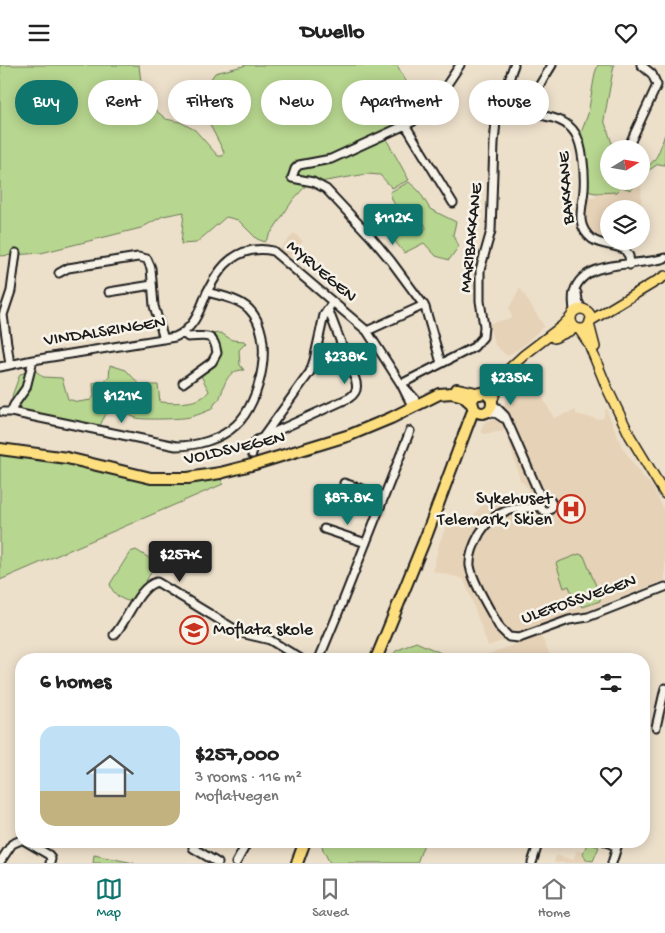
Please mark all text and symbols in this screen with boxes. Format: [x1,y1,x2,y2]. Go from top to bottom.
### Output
icon: menu [25,19,53,47]
icon: heart [612,19,640,47]
text: Dwello [301,20,364,46]
chip: Buy [15,80,78,125]
chip: Rent [88,80,158,125]
chip: Filters [168,80,251,125]
chip: New [261,80,332,125]
chip: Apartment [342,80,459,125]
chip: House [469,80,549,125]
north arrow [600,140,650,190]
map controls [600,140,650,250]
street label: BAKKANE [554,150,580,226]
street label: MARIBAKKANE [456,181,488,294]
button: layers [600,200,650,250]
pin: $112K [358,203,428,246]
text: $112K [375,210,411,229]
street label: MYRVEGEN [281,236,361,308]
street label: VINDALSRINGEN [42,312,167,352]
pin: $238K [310,343,380,385]
text: $238K [325,349,365,368]
pin: $235K [476,363,546,406]
text: $235K [491,370,531,389]
pin: $121K [87,381,157,424]
text: $121K [104,388,140,407]
street label: VOLDSVEGEN [181,427,288,471]
pin: $87.8K [307,483,389,526]
place label: Sykehuset Telemark, Skien [436,489,554,531]
text: $87.8K [325,490,371,509]
hospital icon: Sykehuset Telemark, Skien [556,494,586,524]
pin: $257K [145,541,215,583]
text: $257K [160,547,200,566]
street label: ULEFOSSVEGEN [519,570,639,630]
school or university icon: Moflata skole [179,615,209,645]
place label: Moflata skole [213,620,314,641]
icon: filters [597,669,625,697]
text: 6 homes [40,671,111,696]
text: $257,000 [195,744,279,769]
icon: home [80,746,140,806]
icon: heart [597,762,625,790]
text: 3 rooms · 116 m² [195,769,302,788]
text: Moflatvegen [195,788,279,807]
tab: Map [95,875,123,922]
tab: Saved [312,875,348,922]
tab: Home [538,875,570,922]

